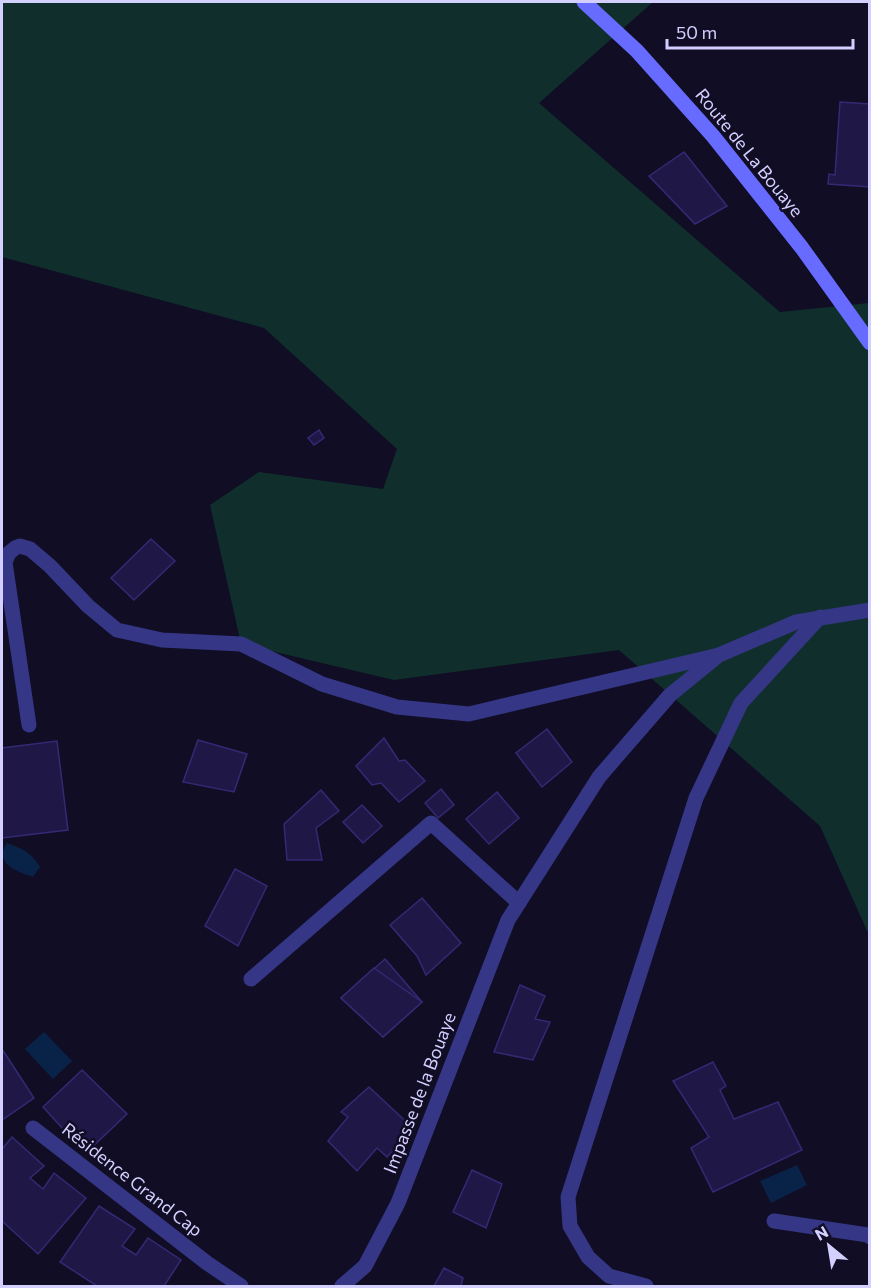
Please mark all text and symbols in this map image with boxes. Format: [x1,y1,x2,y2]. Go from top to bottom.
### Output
scale bar [667,12,853,50]
text: 50 m [676,21,717,43]
street label: Route de La Bouaye [691,84,808,221]
street label: Impasse de la Bouaye [378,1009,460,1176]
street label: Résidence Grand Cap [58,1118,207,1241]
north arrow [799,1216,859,1276]
text: N [811,1221,831,1244]

